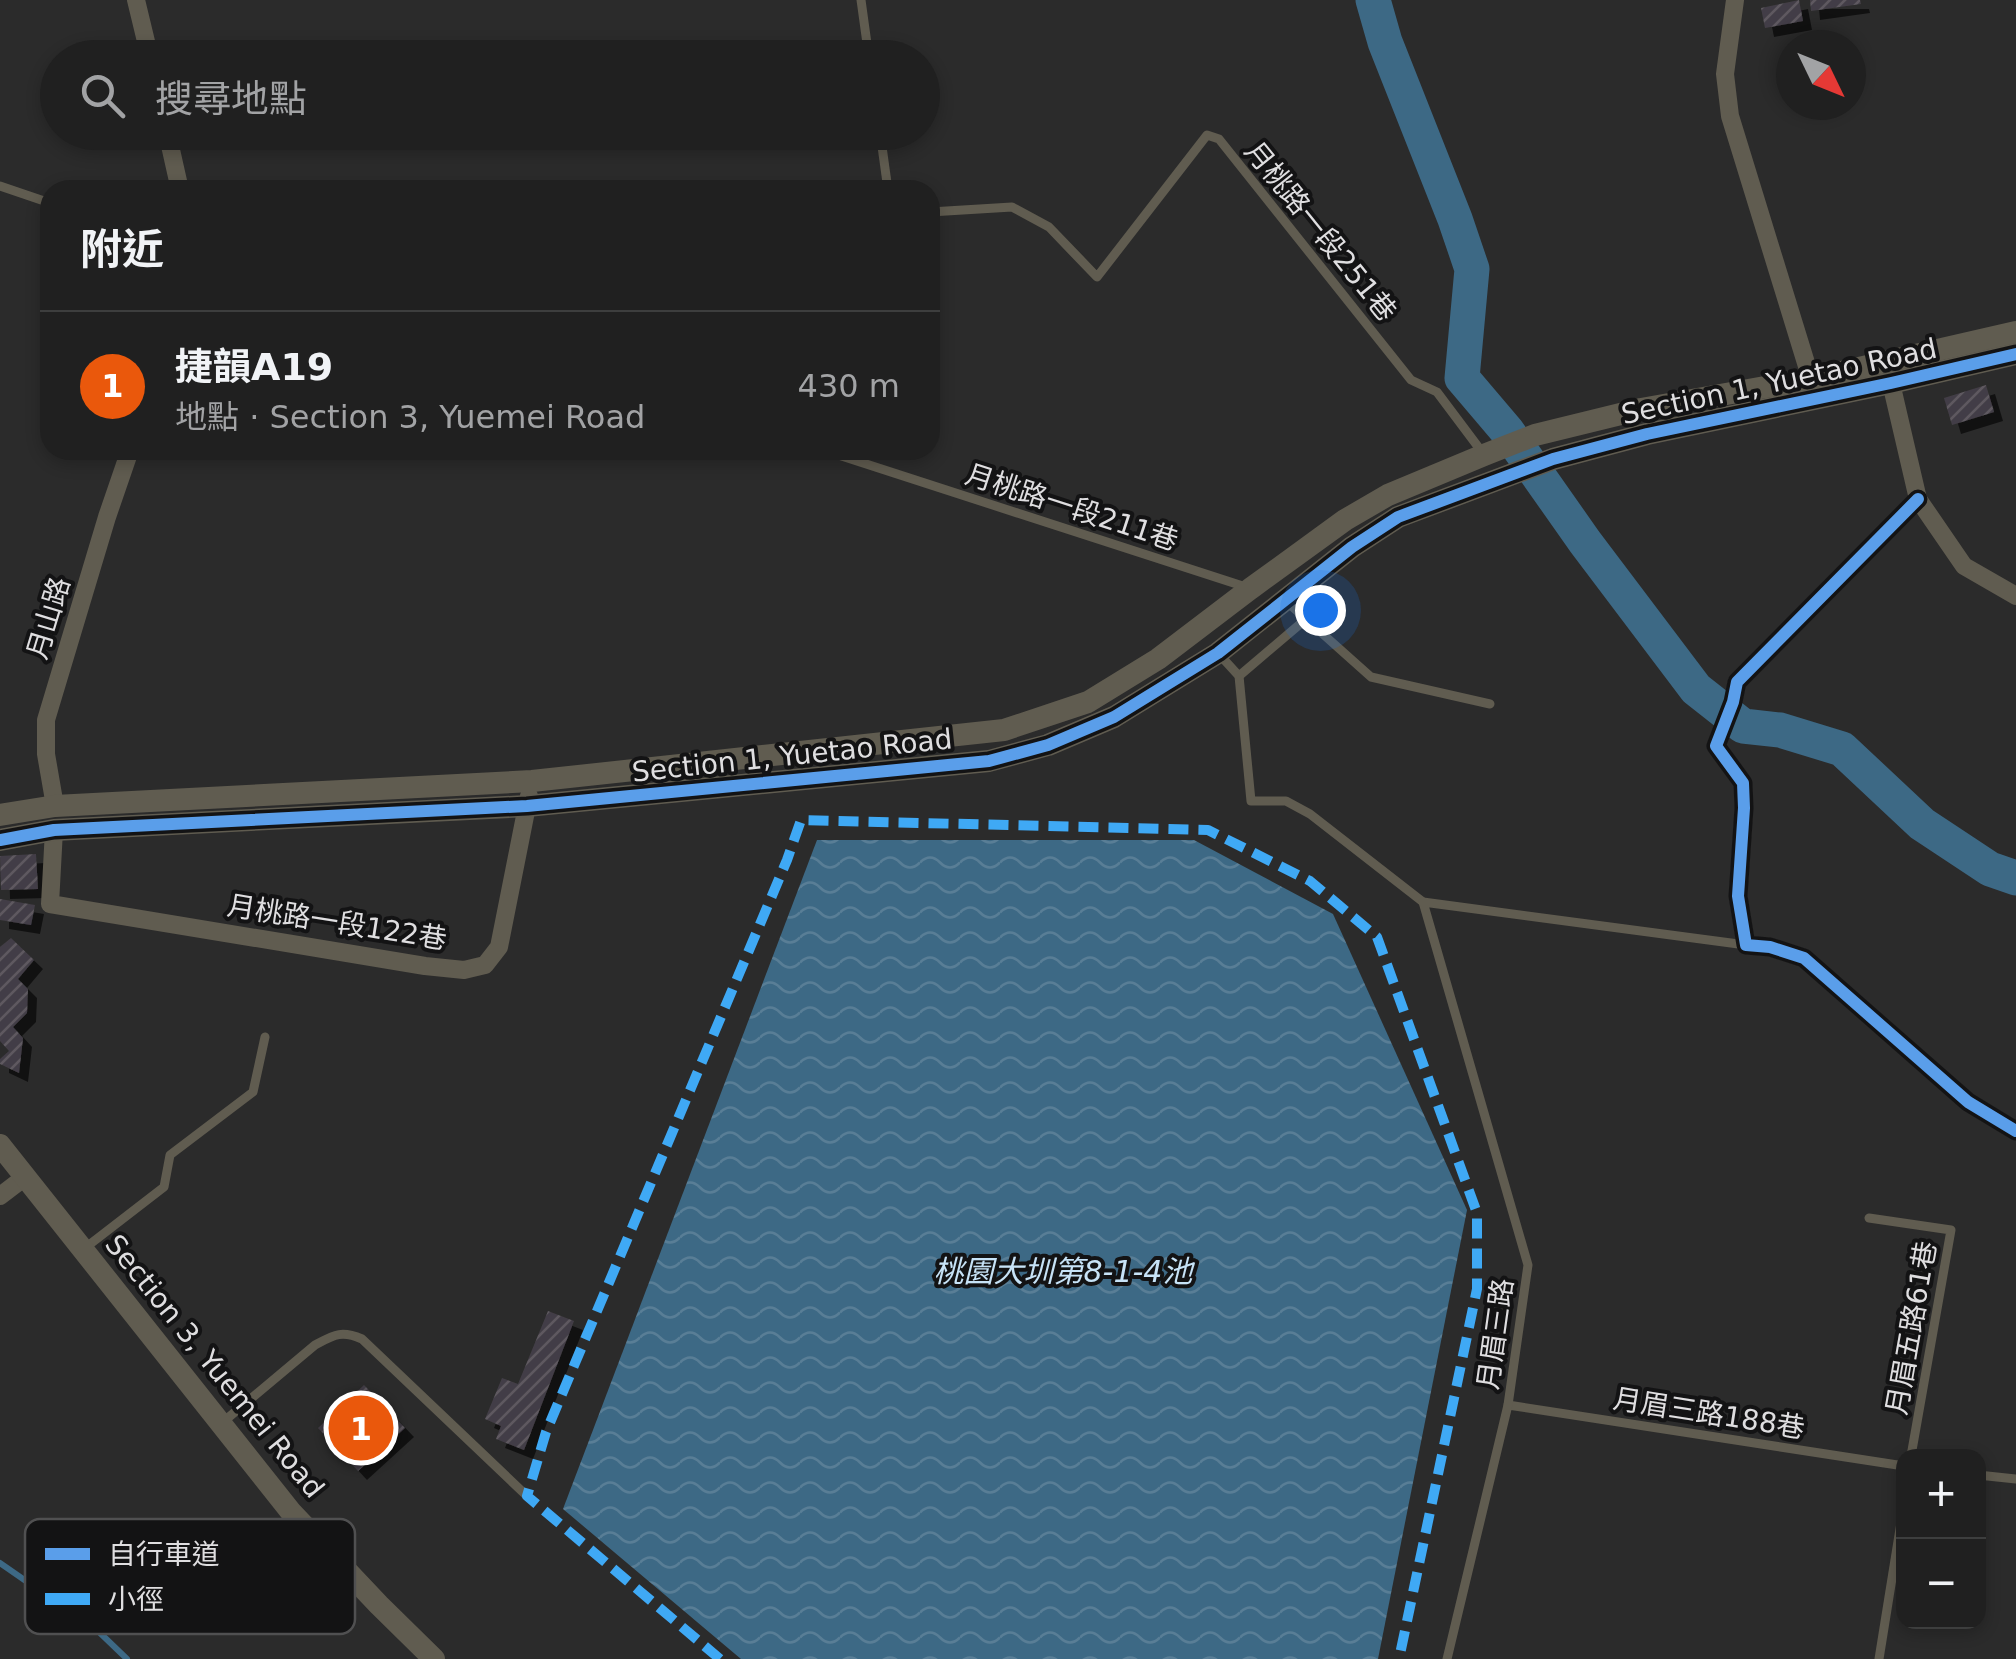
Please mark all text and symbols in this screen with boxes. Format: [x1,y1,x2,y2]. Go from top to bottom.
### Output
north arrow [1776,30,1866,120]
search box [40,40,940,150]
icon: search [75,68,130,123]
text: 搜尋地點 [155,77,307,121]
street label: 月桃路一段251巷 [1238,135,1403,328]
text: 附近 [80,225,164,274]
street label: Section 1, Yuetao Road [1618,332,1940,431]
text: 捷韻A19 [175,345,333,389]
text: 1 [101,367,124,405]
text: 430 m [798,367,900,405]
text: 地點 · Section 3, Yuemei Road [175,398,645,436]
street label: 月桃路一段211巷 [961,458,1182,557]
street label: 月山路 [20,573,77,663]
your location [1295,585,1346,636]
street label: Section 1, Yuetao Road [630,722,954,789]
street label: 月桃路一段122巷 [225,889,449,956]
street label: Section 3, Yuemei Road [98,1228,331,1504]
street label: 月眉五路61巷 [1880,1239,1943,1417]
water label: 桃園大圳第8-1-4池 [934,1254,1195,1289]
street label: 月眉三路 [1471,1276,1520,1392]
street label: 月眉三路188巷 [1611,1382,1807,1445]
pin: 1 [328,1390,394,1466]
map controls [1896,1449,1986,1629]
button: + [1896,1449,1986,1539]
legend [25,1519,355,1634]
text: 自行車道 [108,1538,220,1571]
button: − [1896,1539,1986,1629]
text: 小徑 [108,1583,164,1616]

